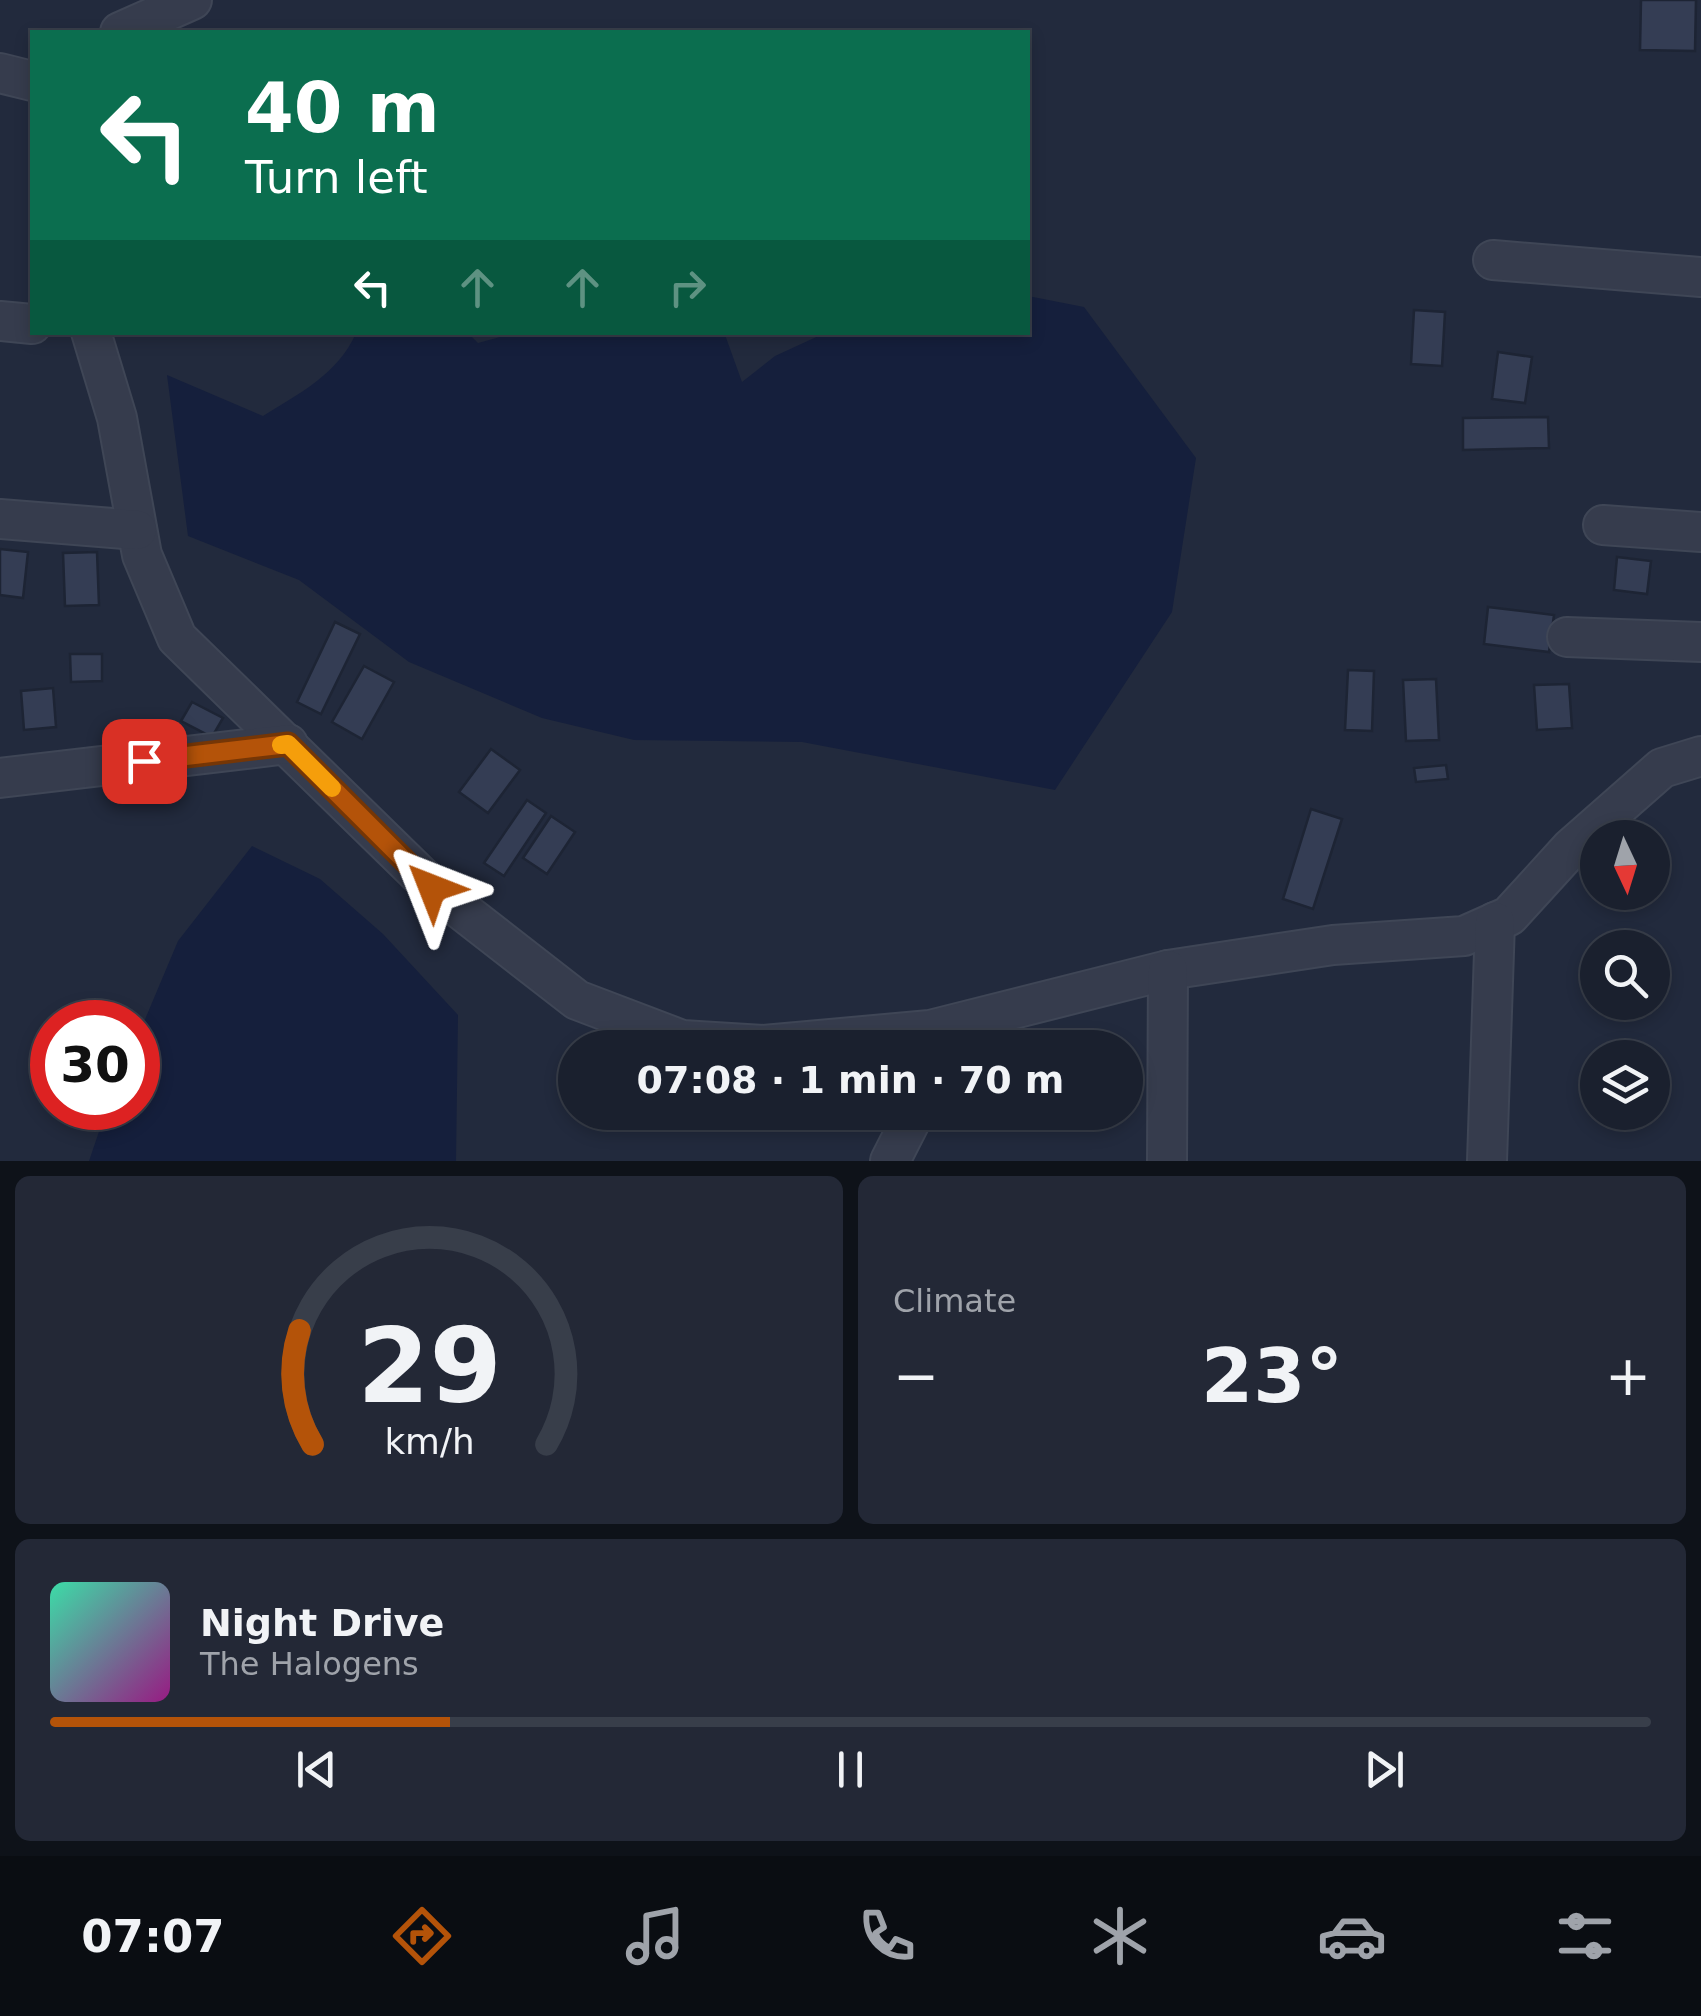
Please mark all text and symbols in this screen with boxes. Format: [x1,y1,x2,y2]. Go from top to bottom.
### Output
text: 40 m [245,67,440,149]
icon: left [80,70,210,200]
text: Turn left [245,151,428,204]
icon: left [345,260,400,315]
icon: ahead [450,260,505,315]
icon: ahead [555,260,610,315]
icon: right [660,260,715,315]
pin [102,719,187,804]
icon: arrive [117,734,172,789]
north arrow [1580,820,1670,910]
map controls [1580,820,1670,1130]
position arrow [380,836,484,940]
button: search [1580,930,1670,1020]
speed limit sign: 30 [30,1000,160,1130]
button: layers [1580,1040,1670,1130]
text: 07:08 · 1 min · 70 m [637,1058,1064,1102]
text: Climate [893,1282,1016,1320]
text: 29 [357,1305,501,1427]
text: 23° [1201,1332,1343,1420]
text: − [893,1344,939,1408]
text: + [1605,1344,1651,1408]
text: km/h [384,1421,474,1462]
text: Night Drive [200,1601,444,1645]
text: The Halogens [200,1645,419,1683]
icon: previous [289,1742,344,1797]
icon: pause [823,1742,878,1797]
icon: next [1357,1742,1412,1797]
icon: directions [387,1901,457,1971]
icon: music [620,1901,690,1971]
icon: phone [852,1901,922,1971]
icon: climate [1085,1901,1155,1971]
icon: car [1317,1901,1387,1971]
icon: filters [1550,1901,1620,1971]
text: 07:07 [81,1910,225,1963]

